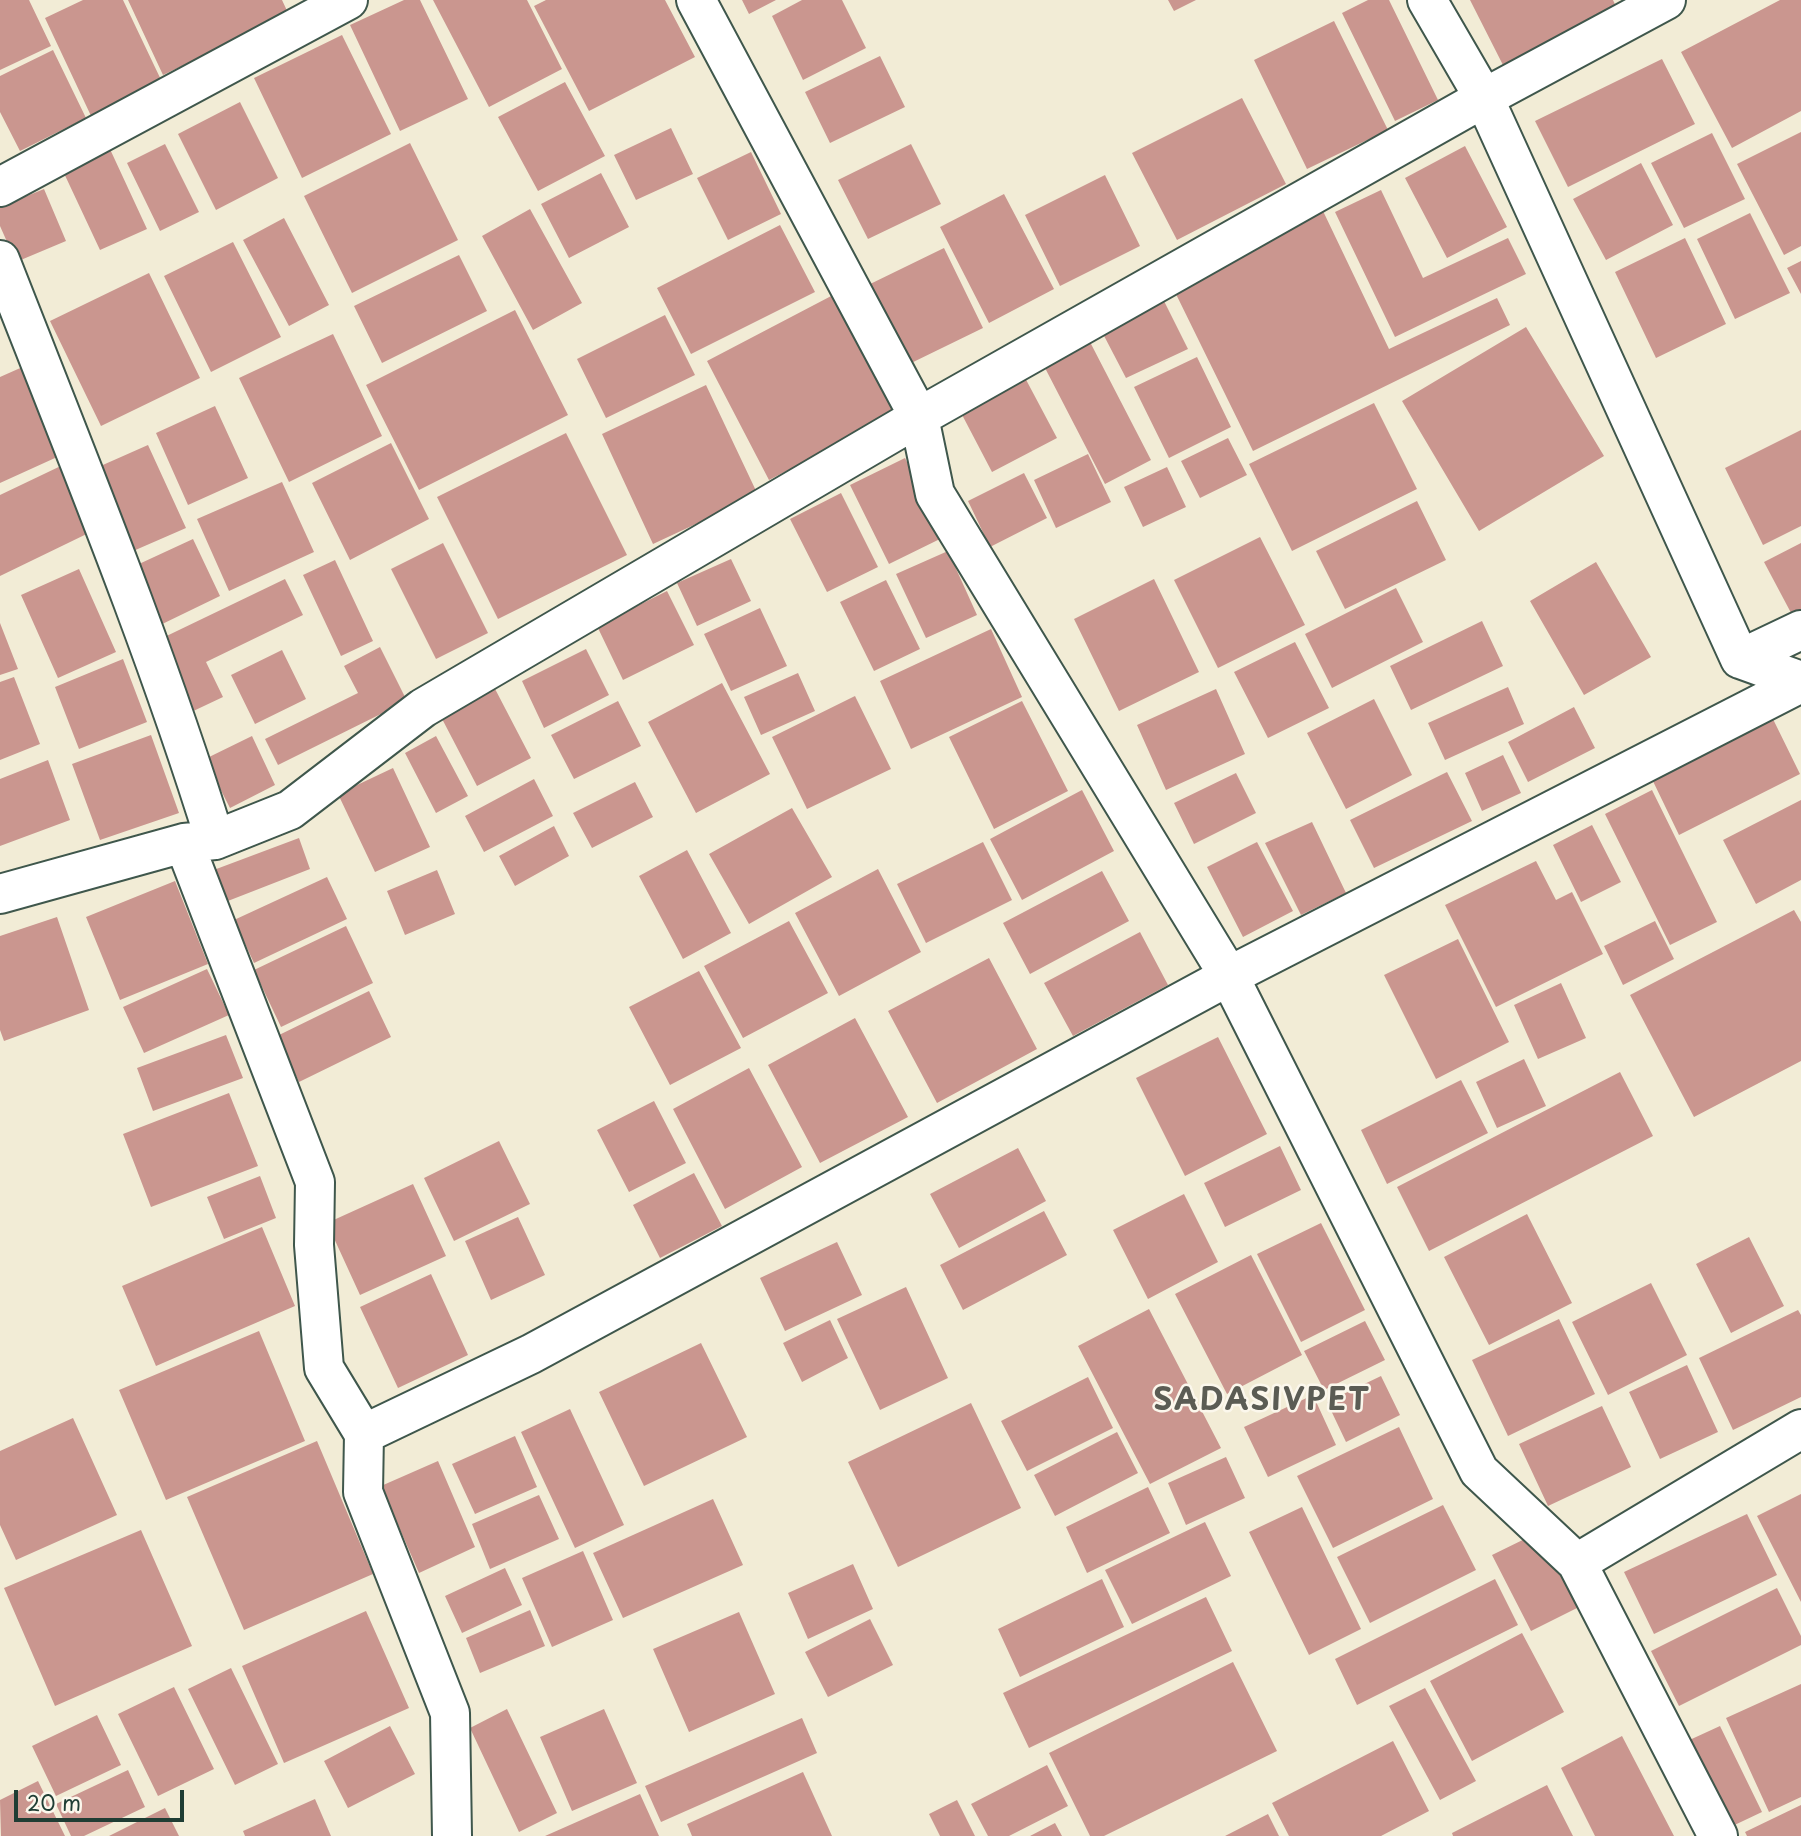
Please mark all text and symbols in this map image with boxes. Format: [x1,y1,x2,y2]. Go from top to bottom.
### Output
district label: SADASIVPET [1153,1384,1371,1420]
scale bar [18,1776,187,1820]
text: 20 m [27,1786,81,1818]

